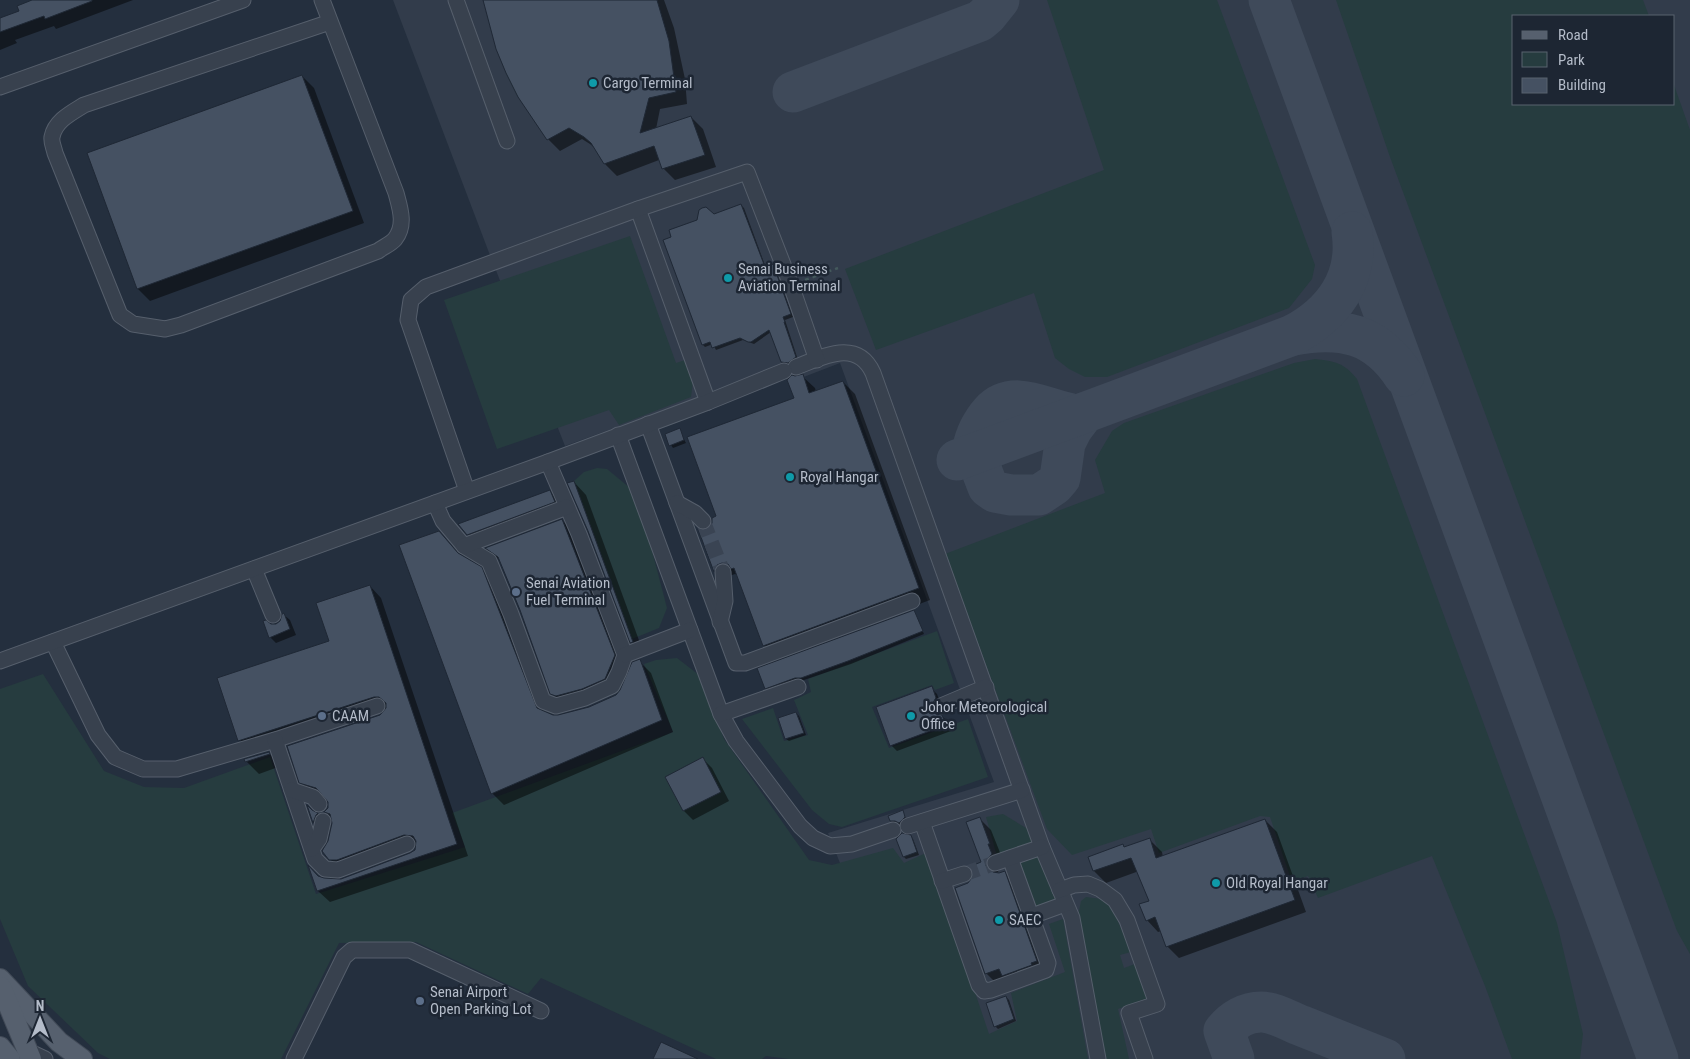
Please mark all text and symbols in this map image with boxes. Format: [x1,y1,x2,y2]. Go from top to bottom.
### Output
legend [1512,15,1675,105]
text: Road [1558,26,1588,44]
text: Park [1558,51,1585,69]
place label: Cargo Terminal [603,74,693,92]
text: Building [1558,76,1606,94]
marker: Cargo Terminal [587,77,599,89]
place label: Senai Business Aviation Terminal [738,260,840,295]
marker: Senai Business Aviation Terminal [722,272,734,284]
place label: Royal Hangar [800,468,879,486]
marker: Royal Hangar [784,471,796,483]
place label: Senai Aviation Fuel Terminal [526,574,610,609]
marker: Senai Aviation Fuel Terminal [510,586,522,598]
place label: Johor Meteorological Office [921,698,1047,733]
place label: CAAM [332,707,369,725]
marker: CAAM [316,710,328,722]
marker: Johor Meteorological Office [905,710,917,722]
place label: Old Royal Hangar [1226,874,1328,892]
marker: Old Royal Hangar [1210,877,1222,889]
place label: SAEC [1009,911,1041,929]
marker: SAEC [993,914,1005,926]
place label: Senai Airport Open Parking Lot [430,983,532,1018]
north arrow [15,994,65,1044]
marker: Senai Airport Open Parking Lot [414,995,426,1007]
text: N [36,998,44,1014]

